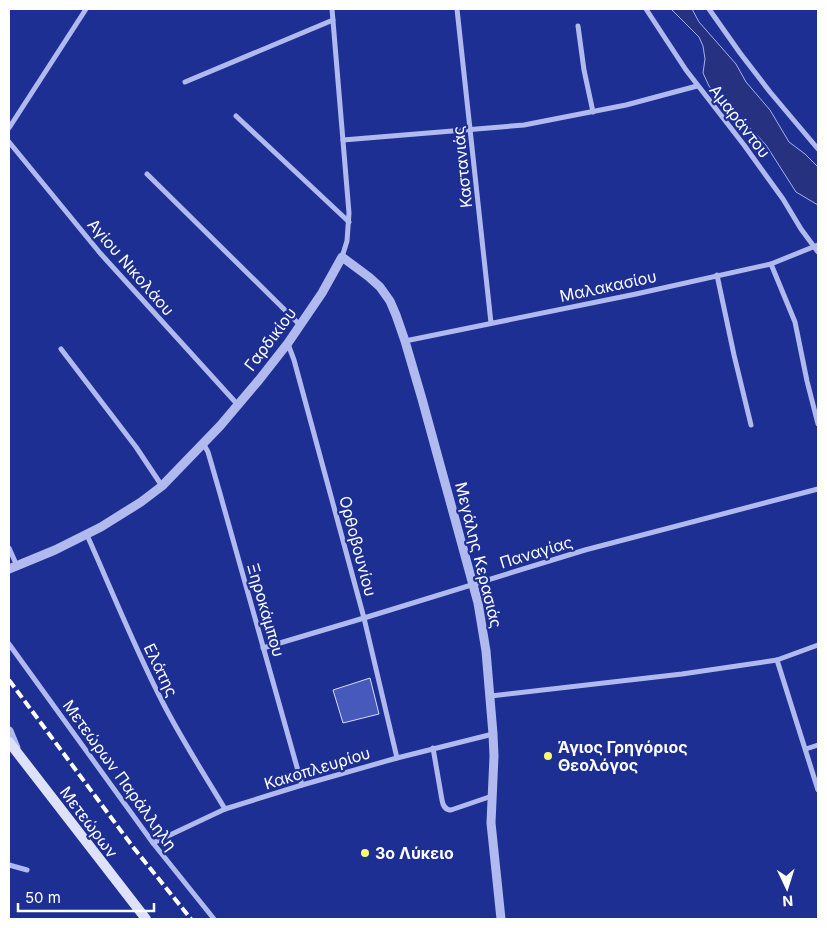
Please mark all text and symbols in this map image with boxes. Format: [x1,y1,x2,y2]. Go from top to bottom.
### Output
street label: Αμαράντου [705,80,775,162]
street label: Καστανιάς [448,125,476,209]
street label: Αγίου Νικολάου [84,215,178,319]
street label: Μαλακασίου [558,266,658,306]
street label: Γαρδικίου [240,303,300,375]
street label: Μεγάλης Κερασιάς [451,480,507,630]
street label: Ορθοβουνίου [335,494,381,598]
street label: Παναγίας [497,531,575,573]
street label: Ξηροκάμπου [243,561,289,659]
street label: Ελάτης [140,640,182,700]
street label: Μετεώρων Παράλληλη [59,696,181,854]
place label: Άγιος Γρηγόριος Θεολόγος [558,737,688,775]
street label: Κακοπλευρίου [261,742,373,794]
marker: Άγιος Γρηγόριος Θεολόγος [542,750,554,762]
street label: Μετεώρων [56,783,122,861]
place label: 3ο Λύκειο [375,843,454,863]
marker: 3ο Λύκειο [359,847,371,859]
north arrow [762,863,812,913]
scale bar [18,880,154,912]
text: 50 m [25,888,61,907]
text: N [782,893,794,910]

